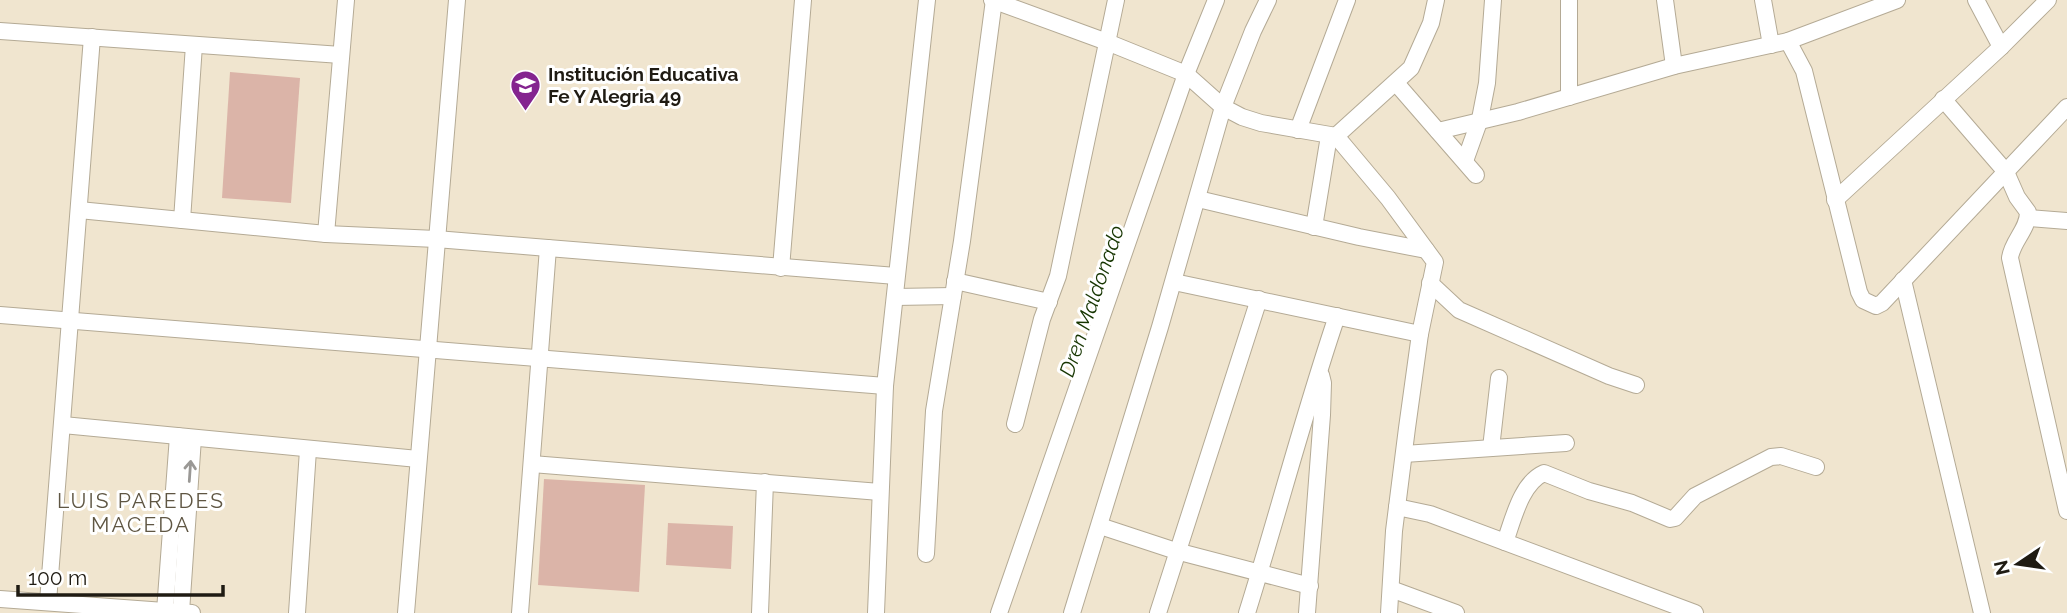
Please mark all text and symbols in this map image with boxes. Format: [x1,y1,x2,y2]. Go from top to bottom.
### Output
place label: Institución Educativa Fe Y Alegria 49 [548,63,739,107]
school or university icon: Institución Educativa Fe Y Alegria 49 [508,68,542,112]
water label: Dren Maldonado [1054,222,1129,380]
one-way arrow [184,460,197,483]
district label: LUIS PAREDES MACEDA [57,488,225,537]
north arrow [1983,529,2053,599]
scale bar [18,554,222,598]
text: N [1989,558,2014,577]
text: 100 m [28,565,87,590]

